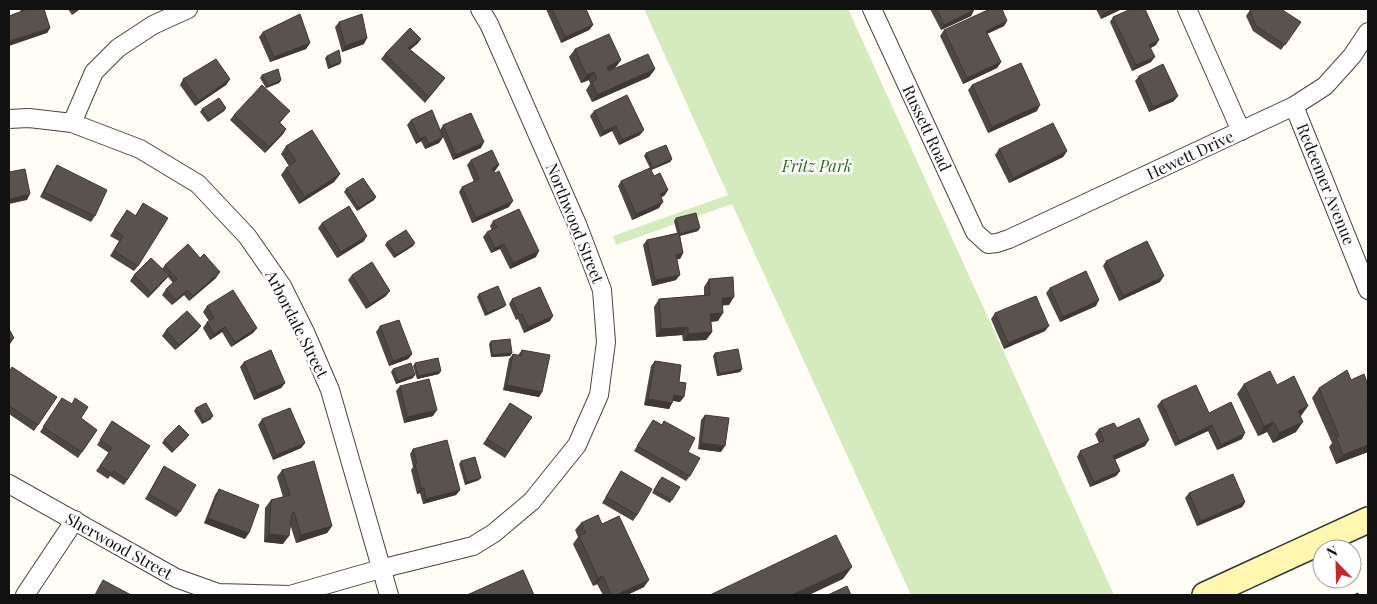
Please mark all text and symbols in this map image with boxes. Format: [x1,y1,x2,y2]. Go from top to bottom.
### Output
street label: Russett Road [898,81,957,174]
street label: Redeemer Avenue [1293,120,1360,248]
street label: Hewett Drive [1143,125,1237,184]
park label: Fritz Park [781,155,852,176]
street label: Northwood Street [542,160,609,286]
street label: Arbordale Street [261,265,334,381]
street label: Sherwood Street [62,507,177,584]
north arrow [1312,539,1362,589]
text: N [1323,541,1340,562]

